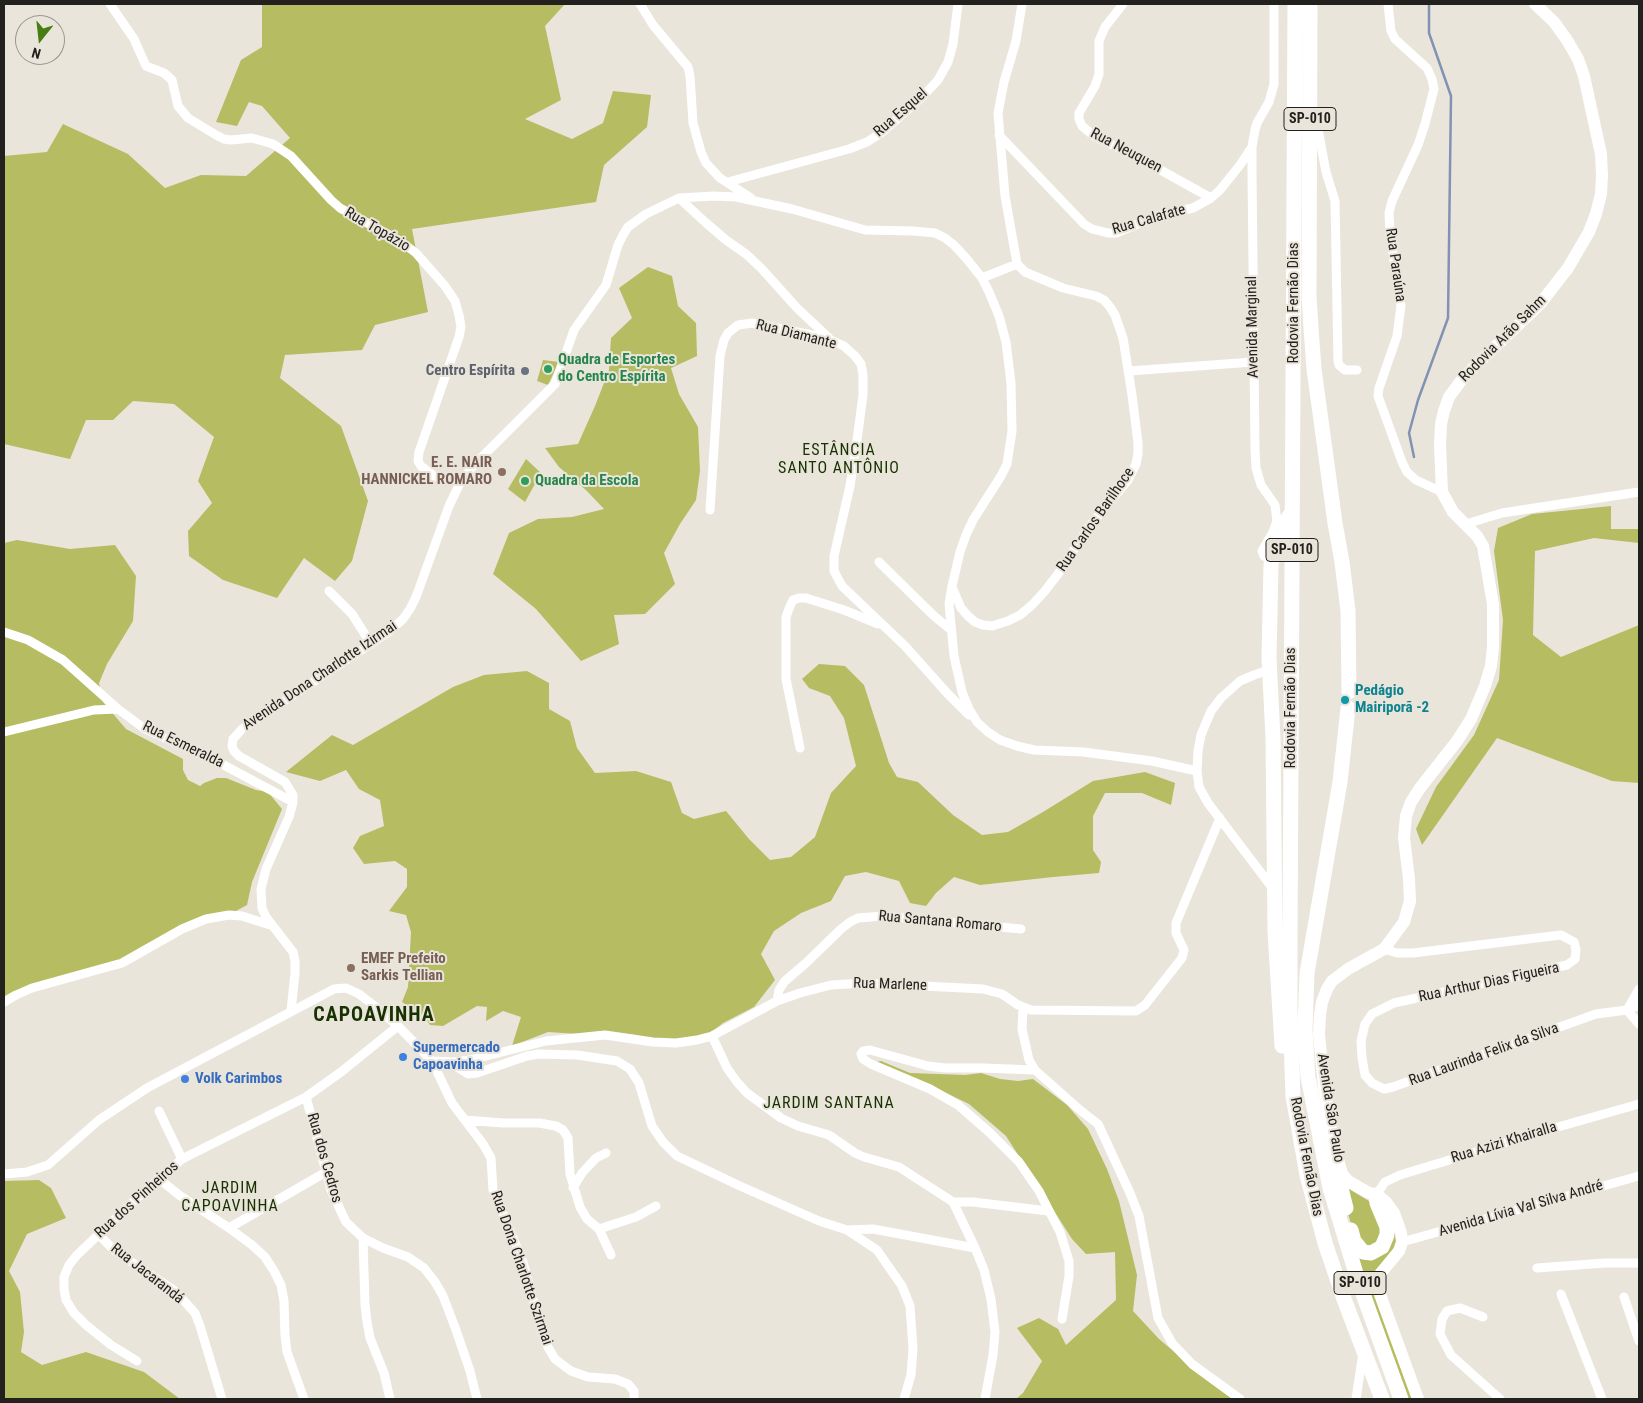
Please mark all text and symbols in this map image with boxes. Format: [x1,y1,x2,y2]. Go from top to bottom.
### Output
north arrow [15,15,65,65]
text: N [30,45,42,62]
street label: Rua Esquel [870,85,932,141]
road number: SP-010 [1284,108,1336,130]
street label: Rua Neuquen [1087,125,1165,177]
street label: Rua Calafate [1110,201,1188,239]
street label: Rua Topázio [341,204,413,256]
street label: Rua Paraúna [1381,227,1409,303]
street label: Rodovia Fernão Dias [1285,243,1303,363]
street label: Avenida Marginal [1243,276,1263,378]
street label: Rodovia Arão Sahm [1456,292,1550,386]
street label: Rua Diamante [754,316,838,354]
place label: Quadra de Esportes do Centro Espírita [558,351,675,386]
place label: Centro Espírita [426,362,515,380]
marker: Quadra de Esportes do Centro Espírita [542,363,554,375]
marker: Centro Espírita [519,365,531,377]
district label: ESTÂNCIA SANTO ANTÔNIO [776,441,902,479]
place label: E. E. NAIR HANNICKEL ROMARO [361,454,492,489]
street label: Rua Carlos Barilhoce [1053,464,1139,576]
marker: E. E. NAIR HANNICKEL ROMARO [496,466,508,478]
place label: Quadra da Escola [535,472,639,490]
marker: Quadra da Escola [519,475,531,487]
road number: SP-010 [1266,538,1318,562]
street label: Avenida Dona Charlotte Izirmai [239,618,401,734]
street label: Rodovia Fernão Dias [1282,648,1300,768]
place label: Pedágio Mairiporã -2 [1355,682,1429,717]
marker: Pedágio Mairiporã -2 [1339,694,1351,706]
street label: Rua Esmeralda [140,718,226,772]
street label: Rua Santana Romaro [878,908,1002,936]
place label: EMEF Prefeito Sarkis Tellian [361,950,446,985]
street label: Rua Arthur Dias Figueira [1417,959,1561,1007]
marker: EMEF Prefeito Sarkis Tellian [345,962,357,974]
street label: Rua Marlene [853,975,927,995]
district label: CAPOAVINHA [312,1004,436,1028]
street label: Rua Laurinda Felix da Silva [1407,1020,1561,1090]
place label: Supermercado Capoavinha [413,1039,500,1074]
marker: Supermercado Capoavinha [397,1051,409,1063]
street label: Avenida São Paulo [1313,1052,1347,1164]
place label: Volk Carimbos [195,1070,282,1088]
marker: Volk Carimbos [179,1073,191,1085]
district label: JARDIM SANTANA [761,1094,897,1114]
street label: Rodovia Fernão Dias [1286,1096,1326,1218]
street label: Rua dos Cedros [303,1111,345,1205]
street label: Rua Azizi Khairalla [1449,1118,1559,1168]
street label: Rua dos Pinheiros [91,1158,183,1242]
street label: Avenida Lívia Val Silva André [1437,1177,1605,1241]
district label: JARDIM CAPOAVINHA [180,1179,280,1217]
street label: Rua Dona Charlotte Szirmai [486,1189,556,1347]
street label: Rua Jacarandá [107,1240,187,1308]
road number: SP-010 [1334,1272,1386,1295]

